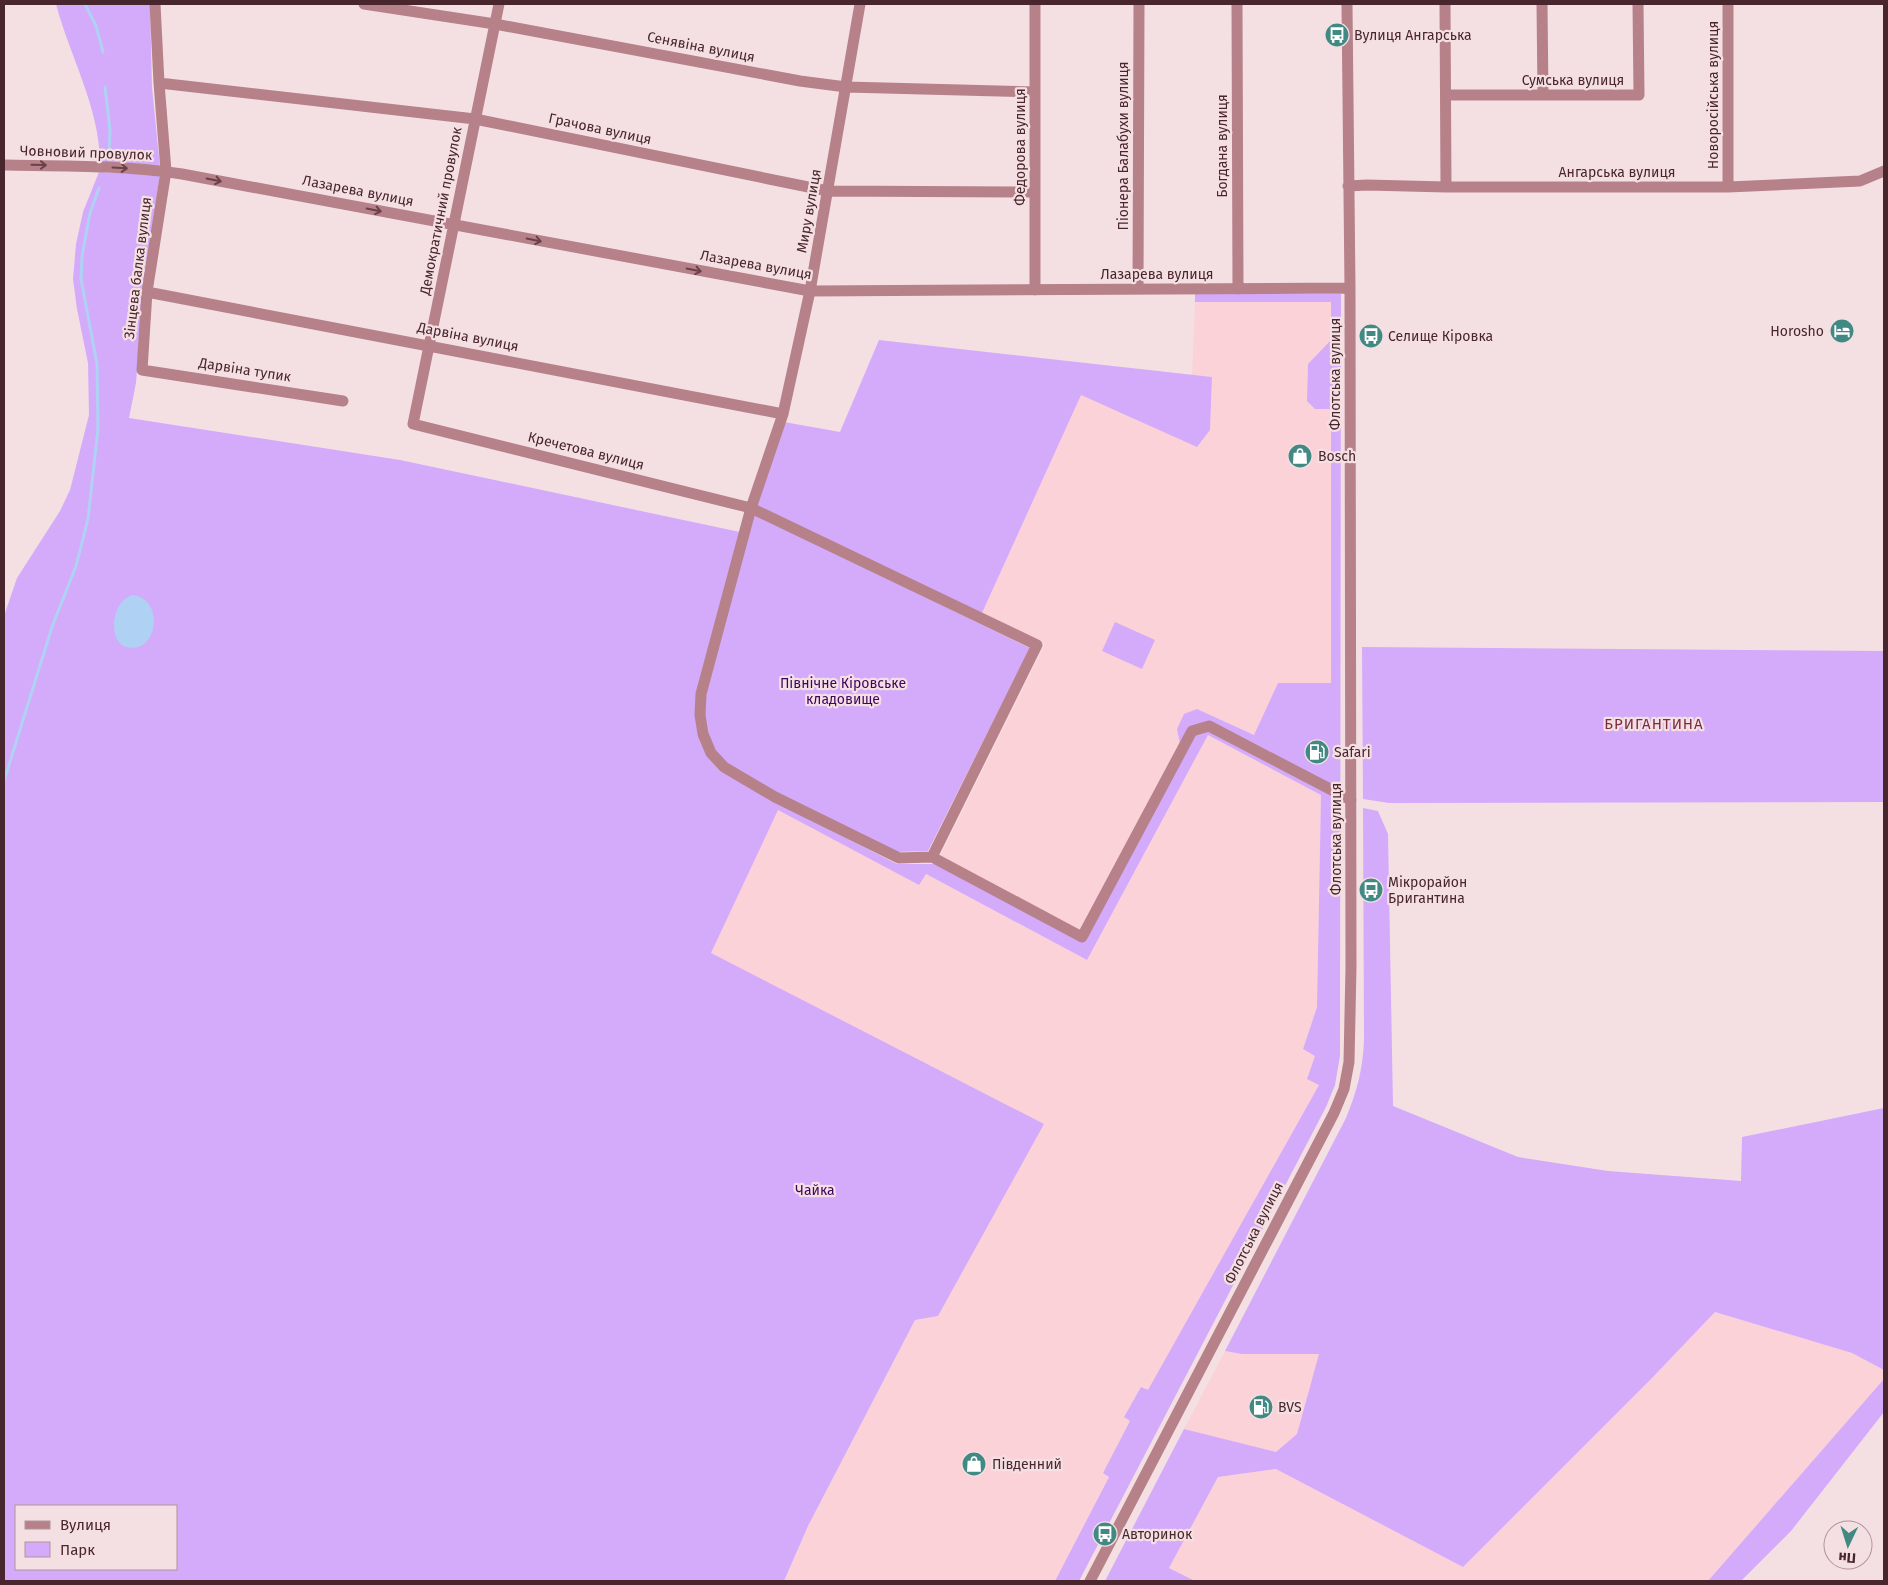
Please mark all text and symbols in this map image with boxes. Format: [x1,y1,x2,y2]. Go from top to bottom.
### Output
street label: Новоросійська вулиця [1705,21,1722,169]
bus stop icon: Вулиця Ангарська [1324,22,1350,48]
place label: Вулиця Ангарська [1354,27,1472,44]
street label: Сенявіна вулиця [646,28,756,66]
street label: Піонера Балабухи вулиця [1115,61,1132,231]
street label: Сумська вулиця [1522,72,1624,89]
street label: Федорова вулиця [1012,88,1029,206]
street label: Богдана вулиця [1214,94,1231,198]
street label: Грачова вулиця [547,110,653,148]
street label: Демократичний провулок [416,125,466,297]
street label: Човновий провулок [20,142,153,164]
one-way arrow [30,160,47,170]
one-way arrow [112,164,128,173]
street label: Ангарська вулиця [1559,164,1675,181]
street label: Миру вулиця [793,168,825,254]
street label: Лазарева вулиця [301,172,415,210]
one-way arrow [206,175,222,185]
street label: Зінцева балка вулиця [121,196,155,340]
one-way arrow [366,205,382,215]
one-way arrow [526,235,542,245]
street label: Лазарева вулиця [699,247,813,283]
one-way arrow [685,265,701,275]
street label: Лазарева вулиця [1100,266,1214,283]
street label: Флотська вулиця [1327,318,1344,430]
hotel icon: Horosho [1829,318,1855,344]
street label: Дарвіна вулиця [415,319,520,355]
bus stop icon: Селище Кіровка [1358,323,1384,349]
place label: Horosho [1770,323,1824,340]
place label: Селище Кіровка [1388,328,1493,345]
street label: Дарвіна тупик [197,354,293,386]
street label: Кречетова вулиця [526,428,646,474]
shop icon: Bosch [1287,443,1313,469]
place label: Bosch [1318,448,1356,465]
park label: Північне Кіровське кладовище [780,675,906,708]
district label: БРИГАНТИНА [1604,715,1704,733]
fuel station icon: Safari [1304,739,1330,765]
place label: Safari [1334,744,1371,761]
street label: Флотська вулиця [1328,783,1345,895]
place label: Мікрорайон Бригантина [1388,874,1467,907]
bus stop icon: Мікрорайон Бригантина [1358,877,1384,903]
street label: Флотська вулиця [1221,1179,1287,1287]
park label: Чайка [795,1182,835,1199]
fuel station icon: BVS [1248,1394,1274,1420]
place label: BVS [1278,1399,1302,1416]
shop icon: Південний [961,1451,987,1477]
place label: Південний [992,1456,1062,1473]
legend [15,1505,178,1570]
text: Вулиця [60,1516,111,1534]
north arrow [1823,1520,1873,1570]
bus stop icon: Авторинок [1092,1521,1118,1547]
place label: Авторинок [1122,1526,1193,1543]
text: Парк [60,1541,95,1559]
text: Пн [1838,1548,1856,1567]

